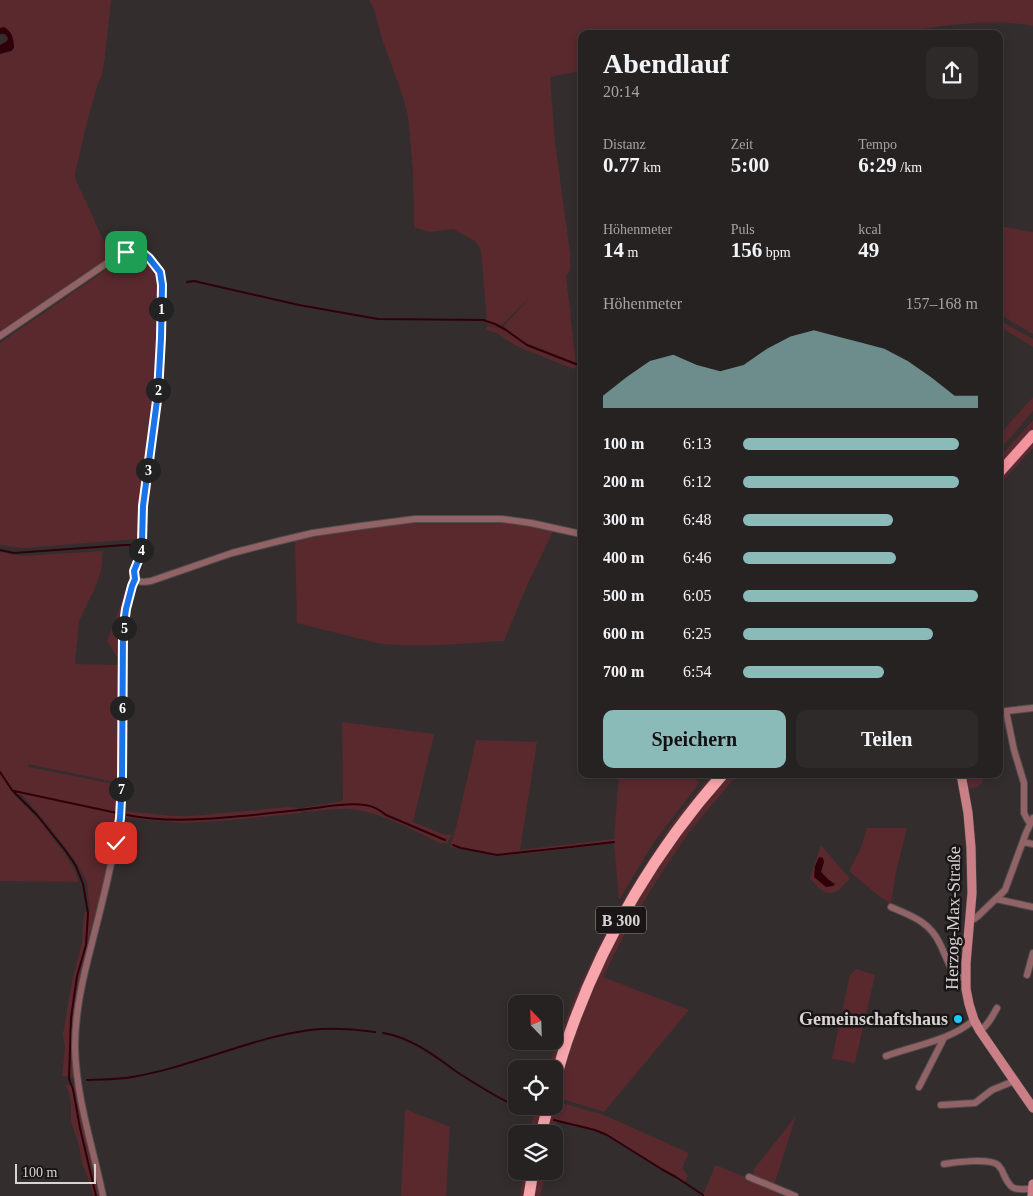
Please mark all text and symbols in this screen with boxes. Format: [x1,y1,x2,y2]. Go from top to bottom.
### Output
button: share [926,47,978,99]
text: Abendlauf [603,48,729,79]
text: 20:14 [603,83,639,100]
text: Distanz [603,137,646,152]
text: Zeit [731,137,753,152]
text: Tempo [858,137,897,152]
text: 0.77 [603,153,640,177]
text: 5:00 [731,153,769,177]
text: 6:29 [858,153,897,177]
text: km [640,160,661,175]
text: /km [897,160,922,175]
text: Höhenmeter [603,222,672,237]
text: Puls [731,222,755,237]
text: kcal [858,222,882,237]
pin [105,231,147,273]
icon: arrive [112,238,140,266]
text: 14 [603,238,624,262]
text: 156 [731,238,762,262]
text: 49 [858,238,879,262]
text: m [624,245,638,260]
text: bpm [762,245,791,260]
text: Höhenmeter [603,295,682,312]
text: 157–168 m [906,295,978,312]
pin: 1 [148,296,174,322]
text: 1 [158,302,165,317]
pin: 2 [146,378,170,402]
text: 2 [155,383,162,398]
text: 100 m [603,435,644,452]
text: 6:13 [683,435,711,452]
pin: 3 [136,458,160,482]
text: 3 [145,463,152,478]
text: 200 m [603,473,644,490]
text: 6:12 [683,473,711,490]
text: 300 m [603,511,644,528]
text: 6:48 [683,511,711,528]
pin: 4 [128,538,154,562]
text: 4 [138,543,145,558]
text: 400 m [603,549,644,566]
text: 6:46 [683,549,711,566]
text: 500 m [603,587,644,604]
text: 6:05 [683,587,711,604]
pin: 5 [112,616,136,640]
text: 5 [121,621,128,636]
text: 600 m [603,625,644,642]
text: 6:25 [683,625,711,642]
text: 700 m [603,663,644,680]
text: 6:54 [683,663,711,680]
pin: 6 [110,696,134,720]
text: 6 [119,701,126,716]
button: Speichern [603,710,786,768]
button: Teilen [796,710,978,768]
pin: 7 [108,776,134,802]
text: 7 [118,782,125,797]
pin [95,822,137,864]
icon: check [102,829,130,857]
street label: Herzog-Max-Straße [942,846,964,990]
road number: B 300 [596,906,646,934]
north arrow [508,995,562,1050]
map controls [508,995,563,1180]
place label: Gemeinschaftshaus [799,1009,948,1029]
marker: Gemeinschaftshaus [952,1013,964,1025]
button: locate [508,1060,563,1115]
button: layers [508,1125,563,1180]
scale bar [15,1161,96,1184]
text: 100 m [22,1165,57,1180]

